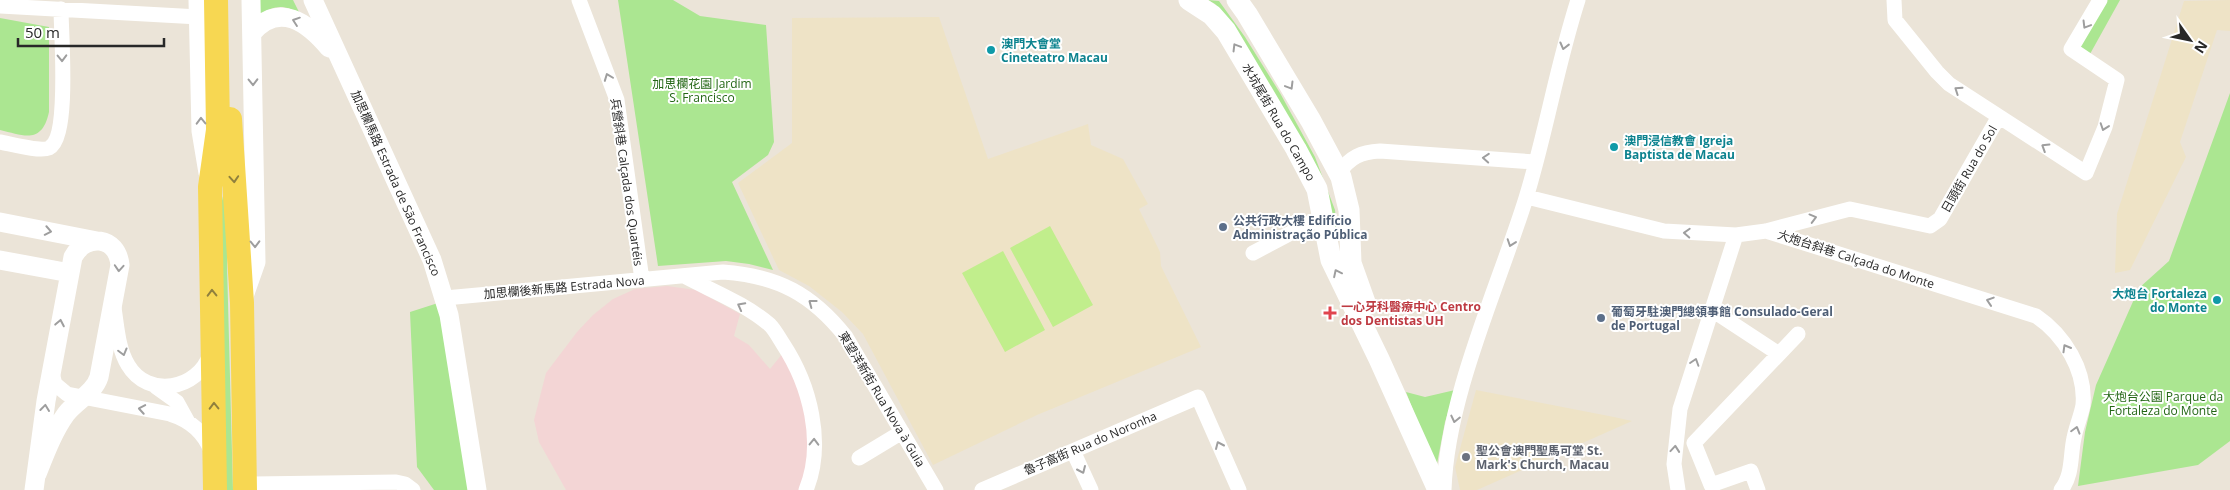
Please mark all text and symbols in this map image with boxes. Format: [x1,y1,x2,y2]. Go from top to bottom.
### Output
scale bar [18,15,164,47]
north arrow [2165,15,2215,65]
one-way arrow [292,17,301,27]
one-way arrow [2082,19,2092,28]
text: 50 m [25,22,60,42]
place label: 澳門大會堂 Cineteatro Macau [1001,35,1108,66]
text: N [2190,37,2212,57]
one-way arrow [1559,42,1570,51]
marker: 澳門大會堂 Cineteatro Macau [985,44,997,56]
one-way arrow [1232,44,1242,53]
one-way arrow [57,54,67,62]
street label: 水坑尾街 Rua do Campo [1238,60,1320,184]
one-way arrow [604,73,614,82]
park label: 加思欄花園 Jardim S. Francisco [652,75,752,106]
one-way arrow [247,78,258,86]
one-way arrow [1284,80,1294,89]
street label: 加思欄馬路 Estrada de São Francisco [347,87,445,279]
one-way arrow [1954,87,1964,96]
street label: 兵營斜巷 Calçada dos Quartéis [607,97,647,267]
one-way arrow [196,117,206,124]
street label: 日頭街 Rua do Sol [1937,122,2001,216]
one-way arrow [2100,122,2110,131]
place label: 澳門浸信教會 Igreja Baptista de Macau [1624,132,1735,163]
marker: 澳門浸信教會 Igreja Baptista de Macau [1608,141,1620,153]
one-way arrow [2041,143,2050,153]
one-way arrow [1482,153,1490,164]
one-way arrow [228,175,239,183]
place label: 公共行政大樓 Edifício Administração Pública [1233,212,1367,243]
one-way arrow [1809,214,1817,224]
marker: 公共行政大樓 Edifício Administração Pública [1217,221,1229,233]
one-way arrow [44,226,52,236]
street label: 大炮台斜巷 Calçada do Monte [1775,226,1937,293]
one-way arrow [1683,227,1691,238]
one-way arrow [1507,238,1517,247]
one-way arrow [250,241,260,249]
one-way arrow [114,265,125,273]
one-way arrow [1333,269,1343,278]
street label: 加思欄後新馬路 Estrada Nova [483,271,645,303]
place label: 大炮台 Fortaleza do Monte [2112,285,2207,316]
one-way arrow [207,289,217,296]
marker: 大炮台 Fortaleza do Monte [2211,294,2223,306]
one-way arrow [1986,297,1995,307]
place label: 一心牙科醫療中心 Centro dos Dentistas UH [1341,298,1481,329]
one-way arrow [809,300,818,308]
one-way arrow [737,302,746,312]
place label: 葡萄牙駐澳門總領事館 Consulado-Geral de Portugal [1611,303,1833,334]
marker: 一心牙科醫療中心 Centro dos Dentistas UH [1323,306,1337,320]
marker: 葡萄牙駐澳門總領事館 Consulado-Geral de Portugal [1595,312,1607,324]
one-way arrow [55,318,65,327]
street label: 東望洋新街 Rua Nova à Guia [835,328,929,470]
one-way arrow [2063,344,2073,353]
one-way arrow [117,347,128,356]
one-way arrow [1689,359,1699,367]
park label: 大炮台公園 Parque da Fortaleza do Monte [2103,388,2223,419]
one-way arrow [208,402,219,410]
one-way arrow [39,404,50,412]
one-way arrow [138,404,146,414]
street label: 魯子高街 Rua do Noronha [1021,407,1159,479]
one-way arrow [1450,415,1461,424]
one-way arrow [2070,427,2080,435]
one-way arrow [808,438,819,446]
one-way arrow [1215,441,1226,450]
place label: 聖公會澳門聖馬可堂 St. Mark's Church, Macau [1476,442,1609,473]
one-way arrow [1669,445,1680,453]
marker: 聖公會澳門聖馬可堂 St. Mark's Church, Macau [1460,451,1472,463]
one-way arrow [1075,465,1086,474]

